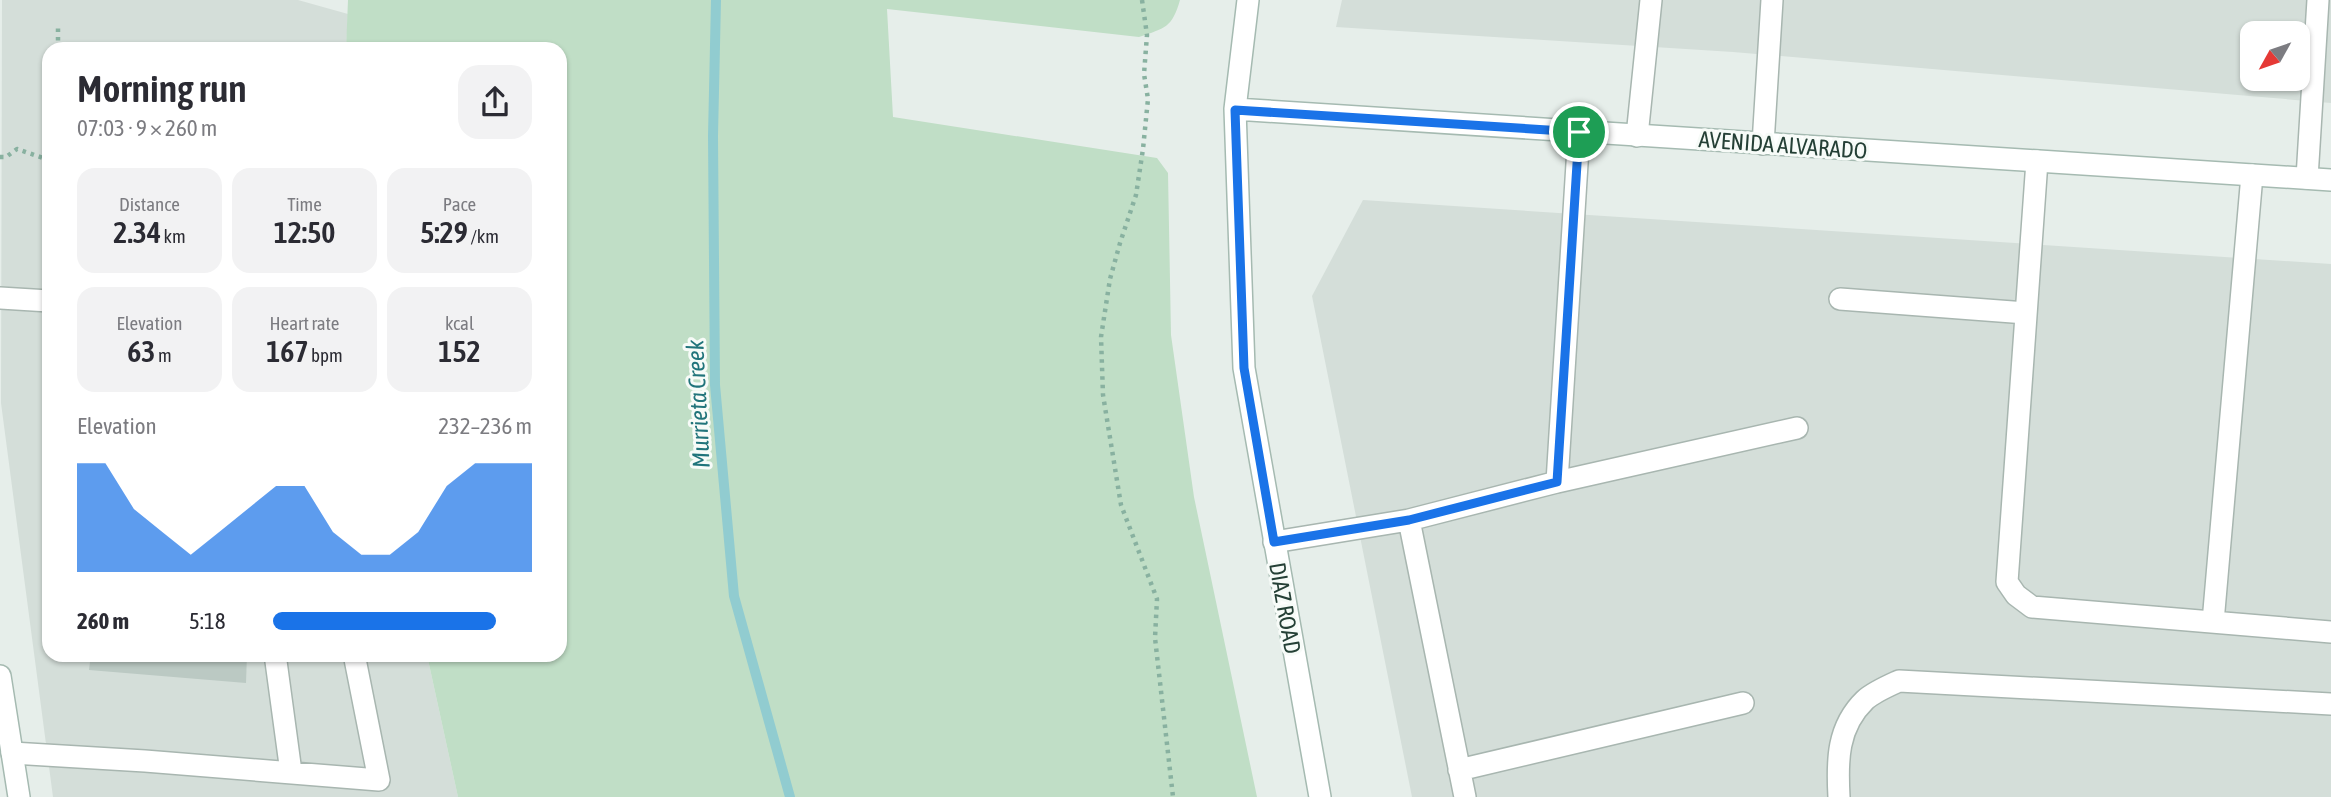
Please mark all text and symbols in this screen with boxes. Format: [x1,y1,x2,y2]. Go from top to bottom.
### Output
north arrow [2240,21,2310,91]
map controls [2240,21,2310,91]
button: share [458,65,532,139]
text: Morning run [77,67,247,110]
pin [1549,102,1609,162]
icon: arrive [1560,113,1598,151]
text: 07:03 · 9 × 260 m [77,115,217,141]
street label: AVENIDA ALVARADO [1698,126,1868,164]
text: Distance [119,193,180,215]
text: Time [287,193,322,215]
text: Pace [443,193,476,215]
text: 2.34 [113,215,161,249]
text: 12:50 [274,215,335,249]
text: 5:29 [420,215,468,249]
text: km [161,225,186,247]
text: /km [468,225,499,247]
text: Elevation [117,312,182,334]
text: Heart rate [270,312,339,334]
text: kcal [445,312,474,334]
text: 63 [127,334,155,368]
text: 167 [266,334,309,368]
text: 152 [438,334,481,368]
water label: Murrieta Creek [681,339,715,469]
text: m [155,344,172,366]
text: bpm [309,344,343,366]
text: Elevation [77,413,157,439]
text: 232–236 m [438,413,532,439]
street label: DIAZ ROAD [1264,560,1306,656]
text: 260 m [77,608,129,634]
text: 5:18 [189,608,226,634]

